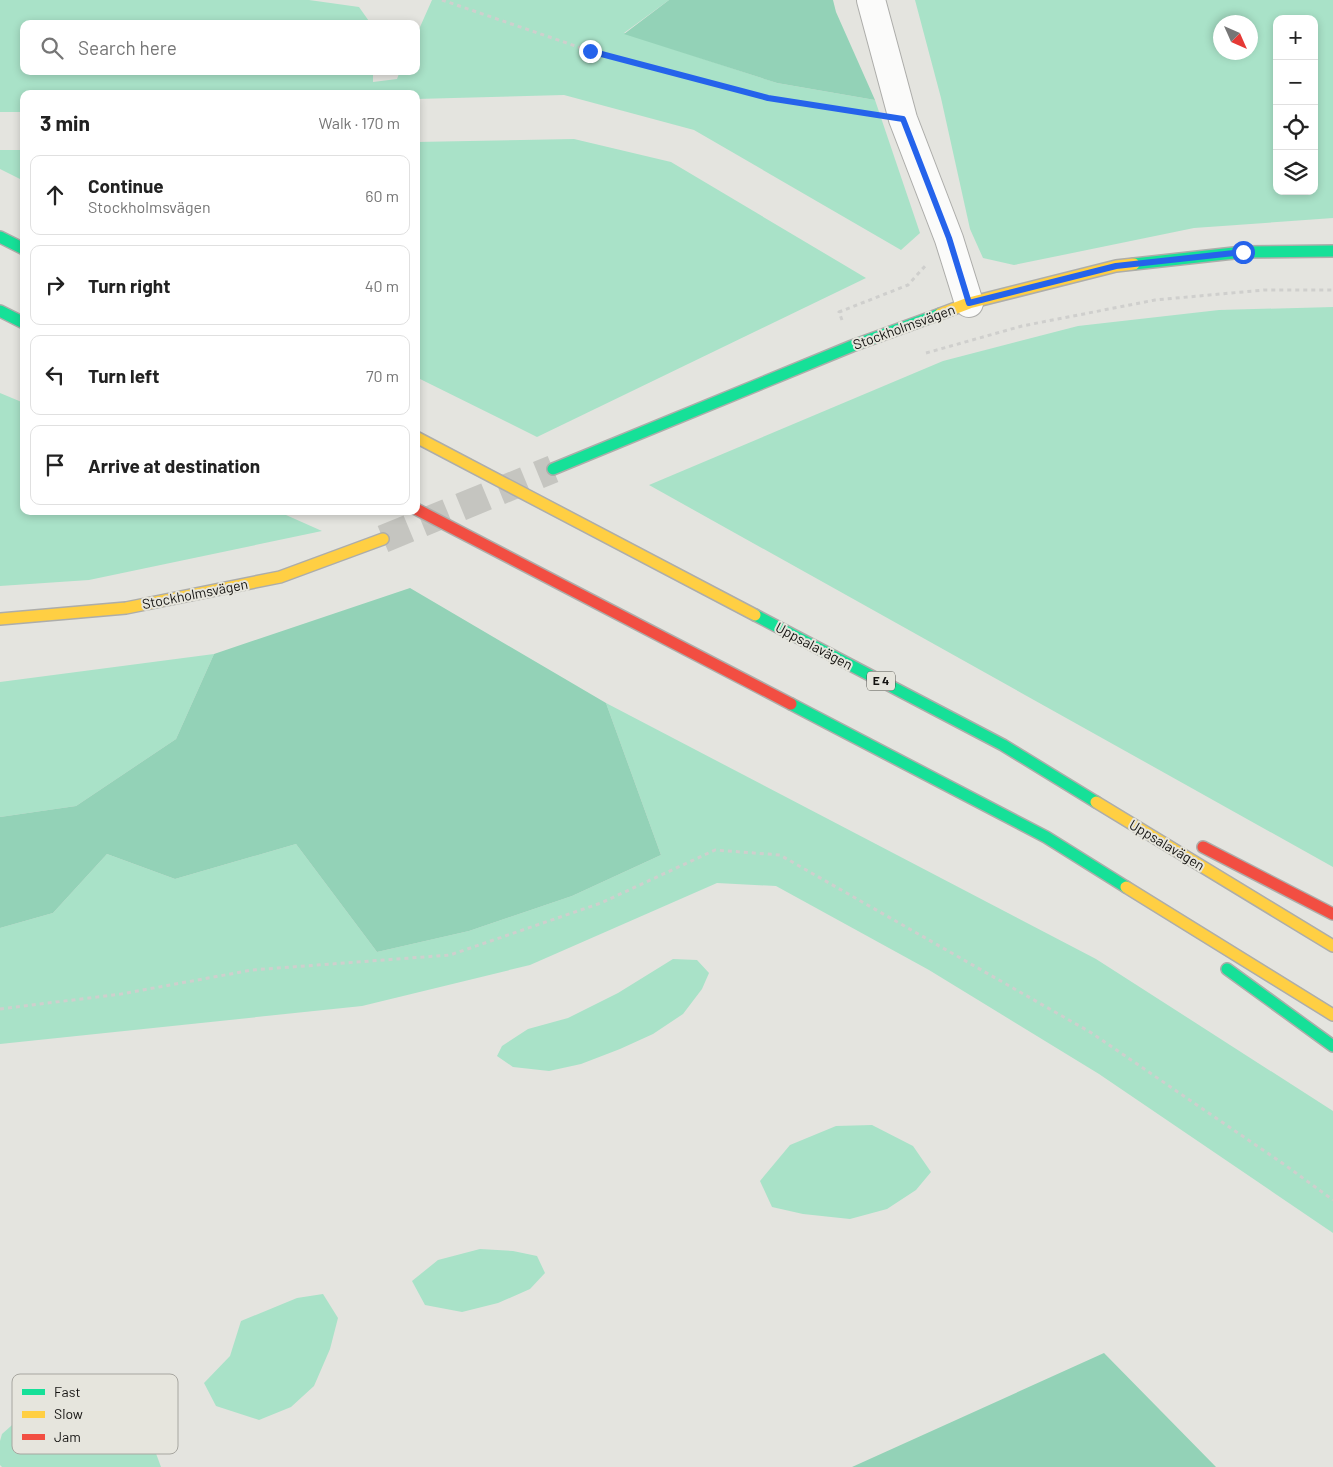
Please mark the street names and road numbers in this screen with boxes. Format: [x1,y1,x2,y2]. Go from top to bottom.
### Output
street label: Stockholmsvägen [851,300,957,353]
street label: Stockholmsvägen [141,575,249,612]
street label: Uppsalavägen [773,618,856,673]
road number: E 4 [867,671,895,690]
street label: Uppsalavägen [1127,815,1208,874]

